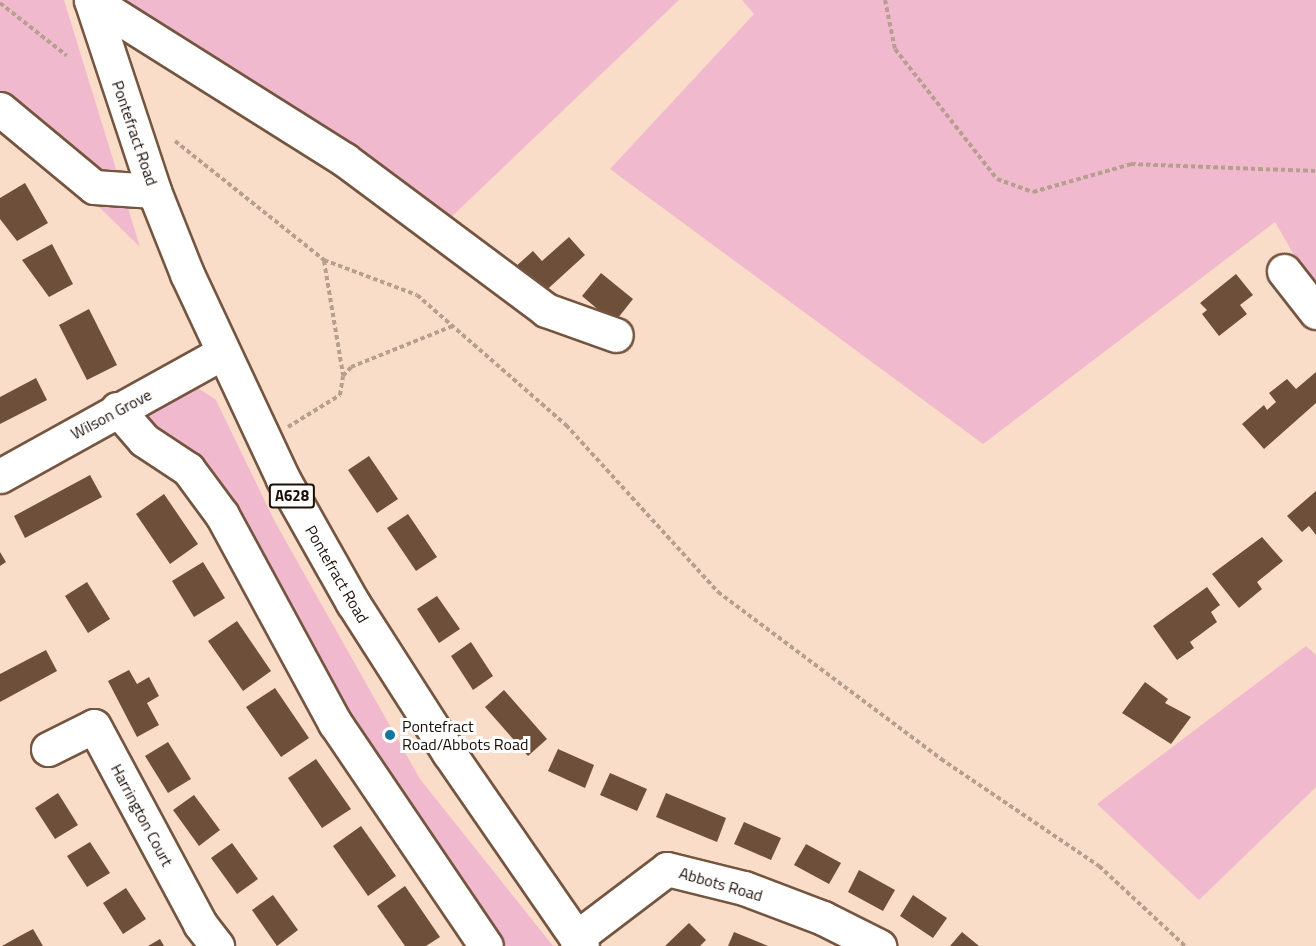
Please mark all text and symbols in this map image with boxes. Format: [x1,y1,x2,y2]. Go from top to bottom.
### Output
street label: Pontefract Road [108,78,162,188]
street label: Wilson Grove [67,385,155,443]
road number: A628 [268,484,316,508]
street label: Pontefract Road [301,522,373,626]
place label: Pontefract Road/Abbots Road [402,716,529,754]
marker: Pontefract Road/Abbots Road [383,728,397,742]
street label: Harrington Court [107,761,177,869]
street label: Abbots Road [677,863,765,905]

